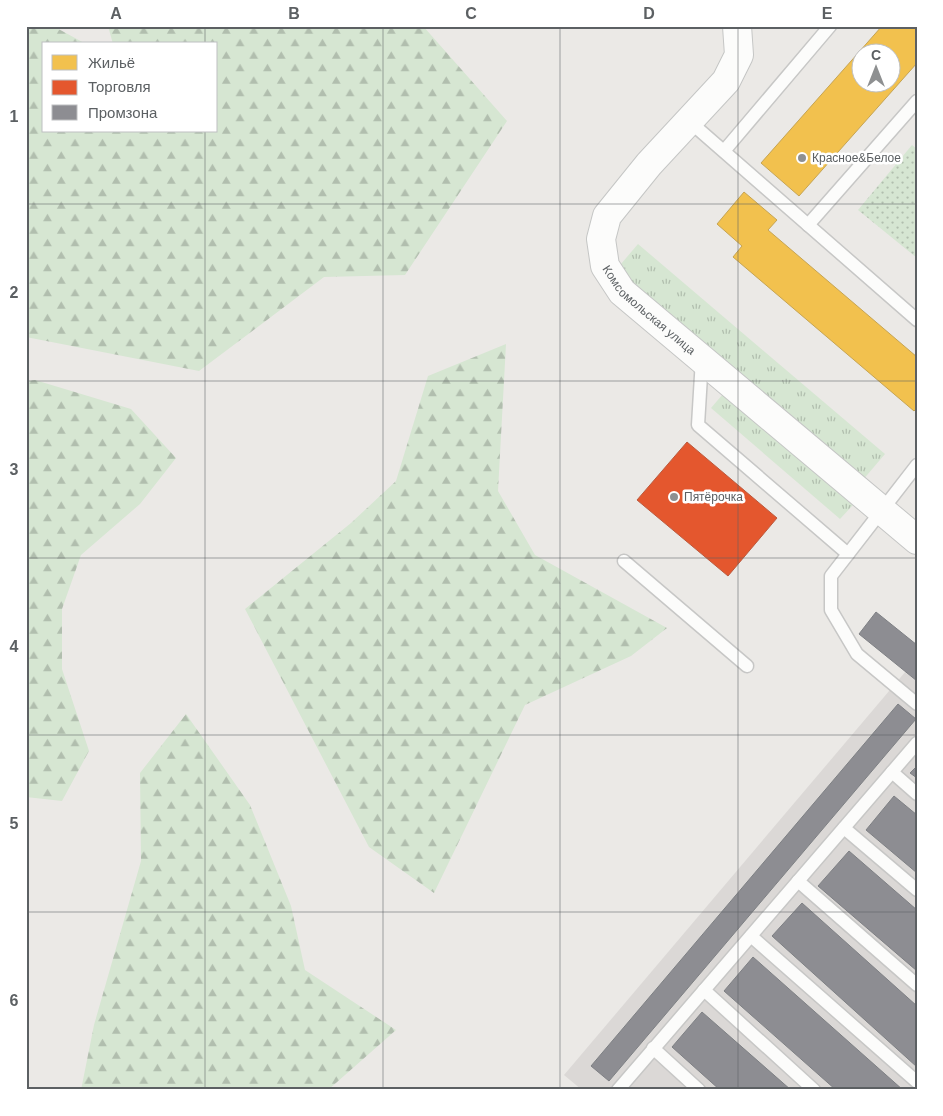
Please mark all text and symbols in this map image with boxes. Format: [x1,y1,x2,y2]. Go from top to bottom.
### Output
text: A [110,5,122,22]
text: B [288,5,300,22]
text: C [465,5,477,22]
text: D [643,5,655,22]
text: E [822,5,833,22]
legend [42,42,218,132]
north arrow [850,42,900,92]
text: С [871,47,881,63]
text: Жильё [88,54,135,71]
text: Торговля [88,78,151,95]
text: Промзона [88,104,158,121]
text: 1 [10,108,19,125]
place label: Красное&Белое [812,151,901,165]
marker: Красное&Белое [796,152,808,164]
street label: Комсомольская улица [600,263,698,358]
text: 2 [10,284,19,301]
text: 3 [10,461,19,478]
place label: Пятёрочка [684,490,743,504]
marker: Пятёрочка [668,491,680,503]
text: 4 [10,638,19,655]
text: 5 [10,815,19,832]
text: 6 [10,992,19,1009]

